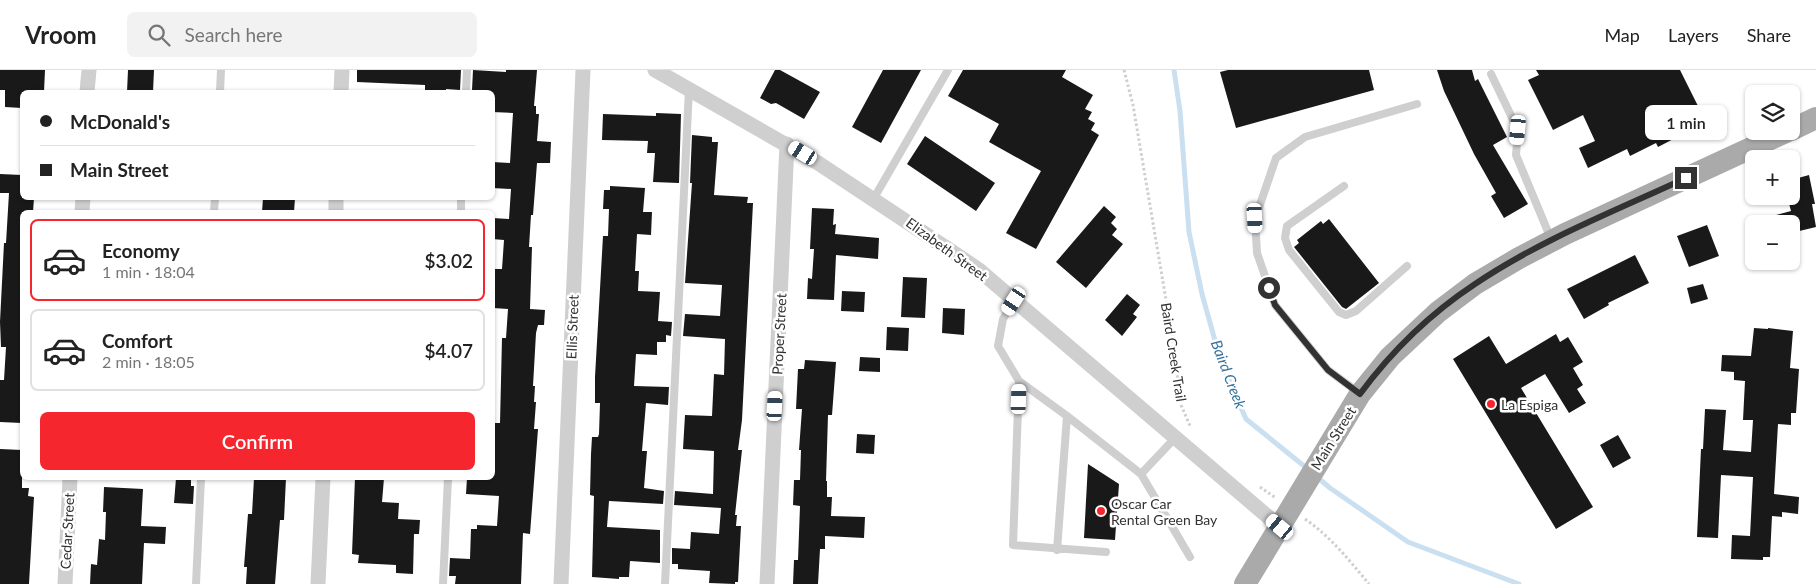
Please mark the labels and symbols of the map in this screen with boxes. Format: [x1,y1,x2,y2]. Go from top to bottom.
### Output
callout: 1 min [1645,106,1727,140]
car [1509,114,1526,146]
car [786,139,819,167]
route end [1675,167,1697,189]
car [1246,203,1263,233]
street label: Elizabeth Street [903,214,991,284]
route start [1258,277,1280,299]
car [999,284,1028,318]
street label: Proper Street [768,293,790,375]
street label: Ellis Street [562,294,582,360]
street label: Baird Creek Trail [1158,301,1190,403]
water label: Baird Creek [1208,337,1251,412]
car [1010,384,1027,414]
car [766,391,783,421]
place label: La Espiga [1501,396,1558,413]
marker: La Espiga [1485,398,1497,410]
street label: Main Street [1307,403,1359,473]
street label: Cedar Street [57,492,77,570]
place label: Oscar Car Rental Green Bay [1111,495,1218,528]
marker: Oscar Car Rental Green Bay [1095,505,1107,517]
car [1263,512,1296,542]

